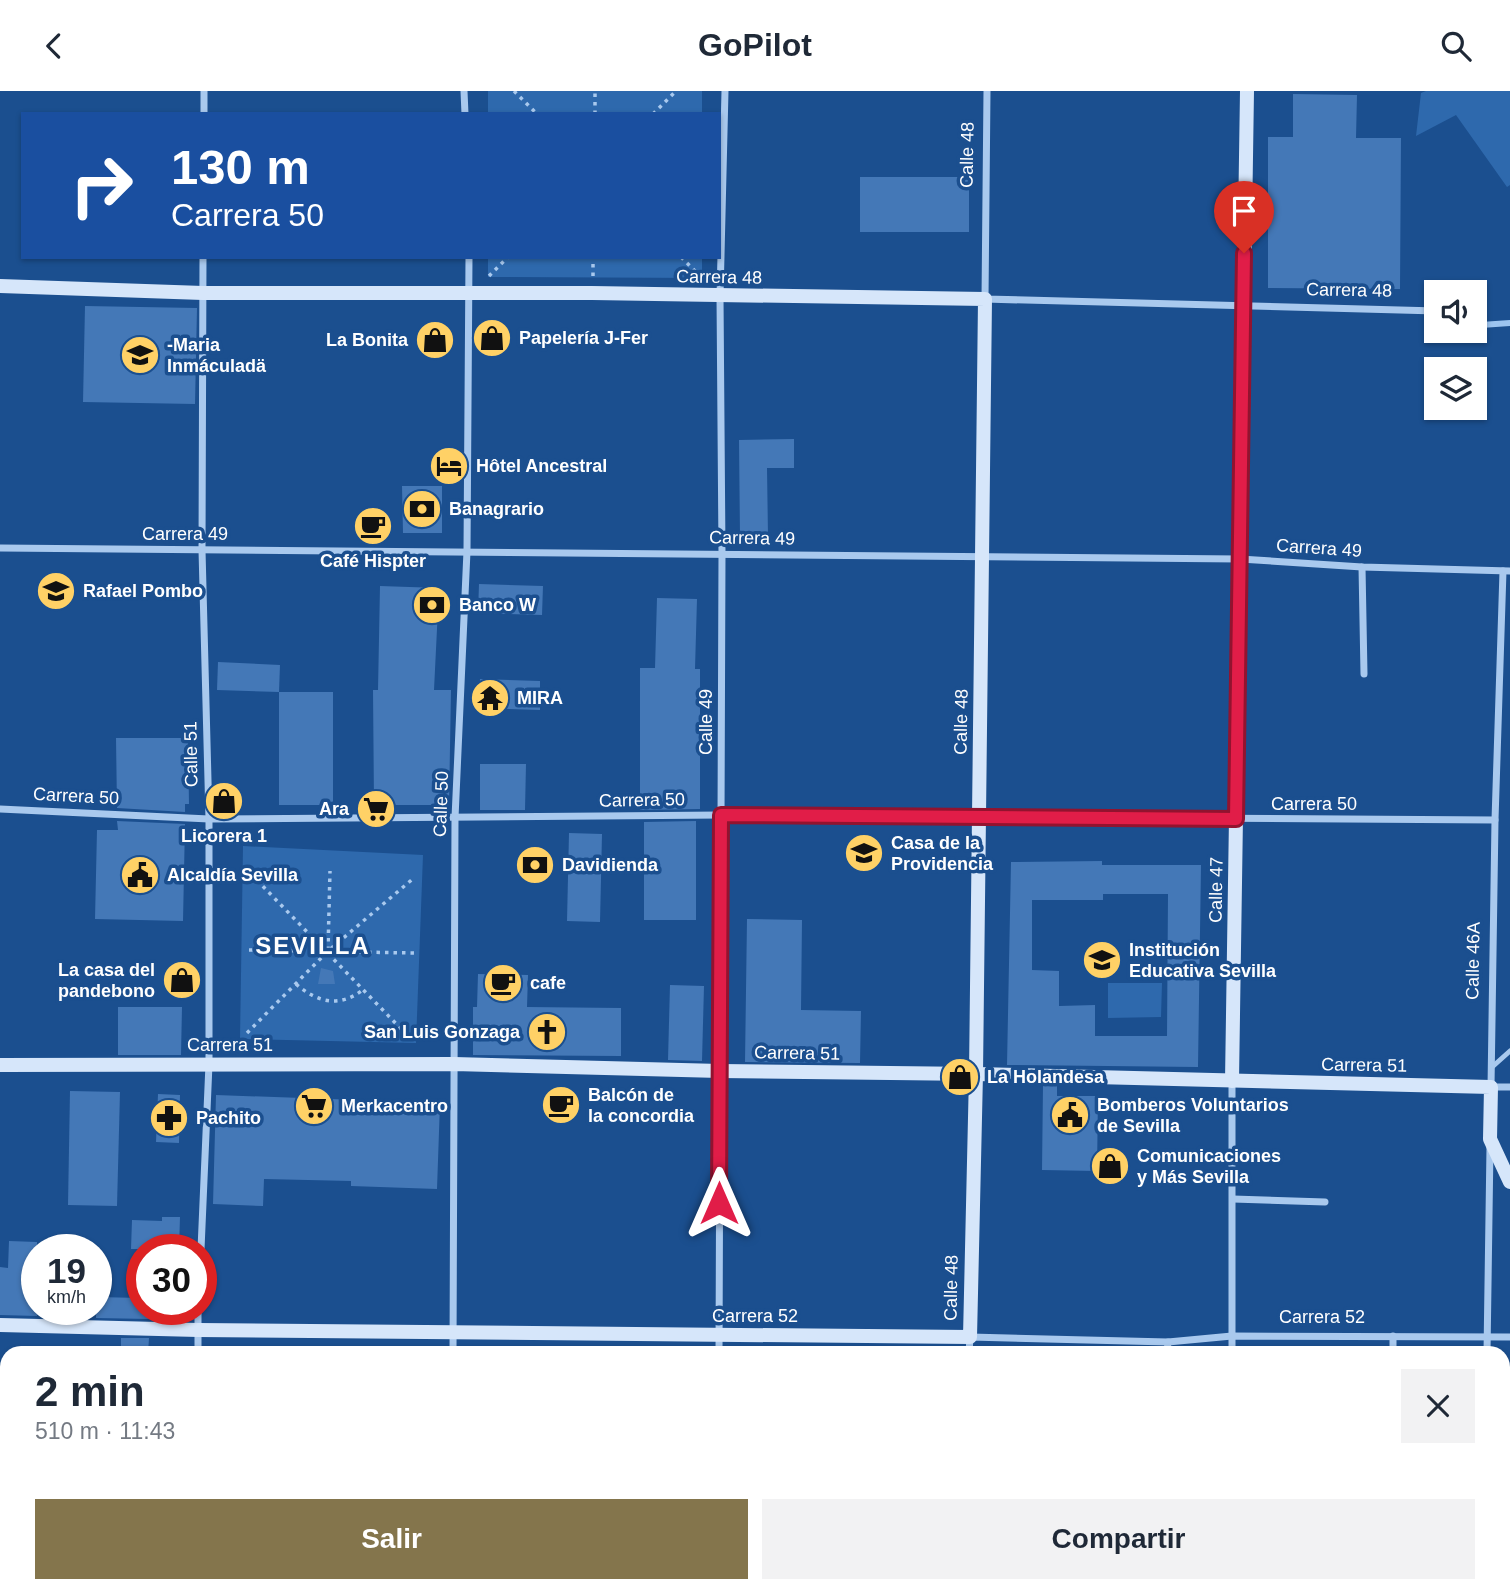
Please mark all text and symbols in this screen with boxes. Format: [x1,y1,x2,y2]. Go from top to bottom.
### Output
icon: back [35,27,73,65]
text: GoPilot [698,27,812,63]
icon: search [1437,27,1475,65]
street label: Calle 48 [956,122,978,188]
icon: right [56,140,147,231]
text: 130 m [171,140,310,194]
pin [1214,181,1274,253]
icon: arrive [1225,192,1263,230]
text: Carrera 50 [171,197,324,233]
street label: Carrera 48 [676,266,762,288]
street label: Carrera 48 [1306,279,1392,301]
map controls [1424,280,1487,420]
button: sound [1424,280,1487,343]
shop icon: Papelería J-Fer [471,317,513,359]
shop icon: La Bonita [414,319,456,361]
place label: Papelería J-Fer [519,328,648,348]
place label: La Bonita [326,330,409,350]
school or university icon: -Maria Inmáculadä [119,334,161,376]
place label: -Maria Inmáculadä [167,335,267,376]
button: layers [1424,357,1487,420]
hotel icon: Hôtel Ancestral [428,445,470,487]
place label: Hôtel Ancestral [476,456,607,476]
bank icon: Banagrario [401,488,443,530]
place label: Banagrario [449,499,544,519]
cafe icon: Café Hispter [352,505,394,547]
street label: Carrera 49 [142,524,228,544]
street label: Carrera 49 [709,527,795,549]
street label: Carrera 49 [1275,535,1363,561]
place label: Café Hispter [320,551,426,571]
school or university icon: Rafael Pombo [35,570,77,612]
place label: Rafael Pombo [83,581,203,601]
bank icon: Banco W [411,584,453,626]
place label: Banco W [459,595,536,615]
temple icon: MIRA [469,677,511,719]
place label: MIRA [517,688,563,708]
street label: Calle 49 [696,689,716,755]
street label: Calle 48 [950,689,972,755]
street label: Calle 51 [180,721,202,787]
street label: Calle 50 [430,771,452,837]
shop icon: Licorera 1 [203,780,245,822]
street label: Carrera 50 [33,784,119,808]
supermarket icon: Ara [355,788,397,830]
street label: Carrera 50 [599,789,685,811]
street label: Carrera 50 [1271,794,1357,814]
place label: Ara [319,799,350,819]
place label: Licorera 1 [181,826,267,846]
school or university icon: Casa de la Providencia [843,832,885,874]
place label: Casa de la Providencia [891,833,994,874]
bank icon: Davidienda [514,844,556,886]
public building icon: Alcaldía Sevilla [119,854,161,896]
place label: Davidienda [562,855,659,875]
street label: Calle 47 [1205,857,1227,923]
place label: Alcaldía Sevilla [167,865,299,885]
street label: Calle 46A [1462,922,1484,1000]
district label: SEVILLA [255,932,371,959]
school or university icon: Institución Educativa Sevilla [1081,939,1123,981]
place label: Institución Educativa Sevilla [1129,940,1277,981]
shop icon: La casa del pandebono [161,959,203,1001]
place label: La casa del pandebono [58,960,155,1001]
cafe icon: cafe [482,962,524,1004]
place label: cafe [530,973,566,993]
church icon: San Luis Gonzaga [526,1011,568,1053]
place label: San Luis Gonzaga [364,1022,521,1042]
street label: Carrera 51 [187,1035,273,1055]
street label: Carrera 51 [754,1042,840,1064]
street label: Carrera 51 [1321,1054,1407,1076]
shop icon: La Holandesa [939,1056,981,1098]
place label: La Holandesa [987,1067,1105,1087]
cafe icon: Balcón de la concordia [540,1084,582,1126]
supermarket icon: Merkacentro [293,1085,335,1127]
place label: Balcón de la concordia [588,1085,695,1126]
public building icon: Bomberos Voluntarios de Sevilla [1049,1094,1091,1136]
place label: Bomberos Voluntarios de Sevilla [1097,1095,1289,1136]
place label: Merkacentro [341,1096,448,1116]
pharmacy icon: Pachito [148,1097,190,1139]
place label: Pachito [196,1108,261,1128]
shop icon: Comunicaciones y Más Sevilla [1089,1145,1131,1187]
place label: Comunicaciones y Más Sevilla [1137,1146,1281,1187]
position arrow [682,1166,756,1240]
speed limit sign: 30 [126,1234,217,1325]
text: 19 [47,1251,86,1290]
street label: Calle 48 [940,1255,962,1321]
text: km/h [47,1287,86,1307]
street label: Carrera 52 [712,1306,798,1326]
street label: Carrera 52 [1279,1307,1365,1327]
text: 2 min [35,1368,145,1415]
button: close [1401,1369,1475,1443]
text: 510 m · 11:43 [35,1418,175,1444]
button: Salir [35,1499,748,1579]
button: Compartir [762,1499,1475,1579]

